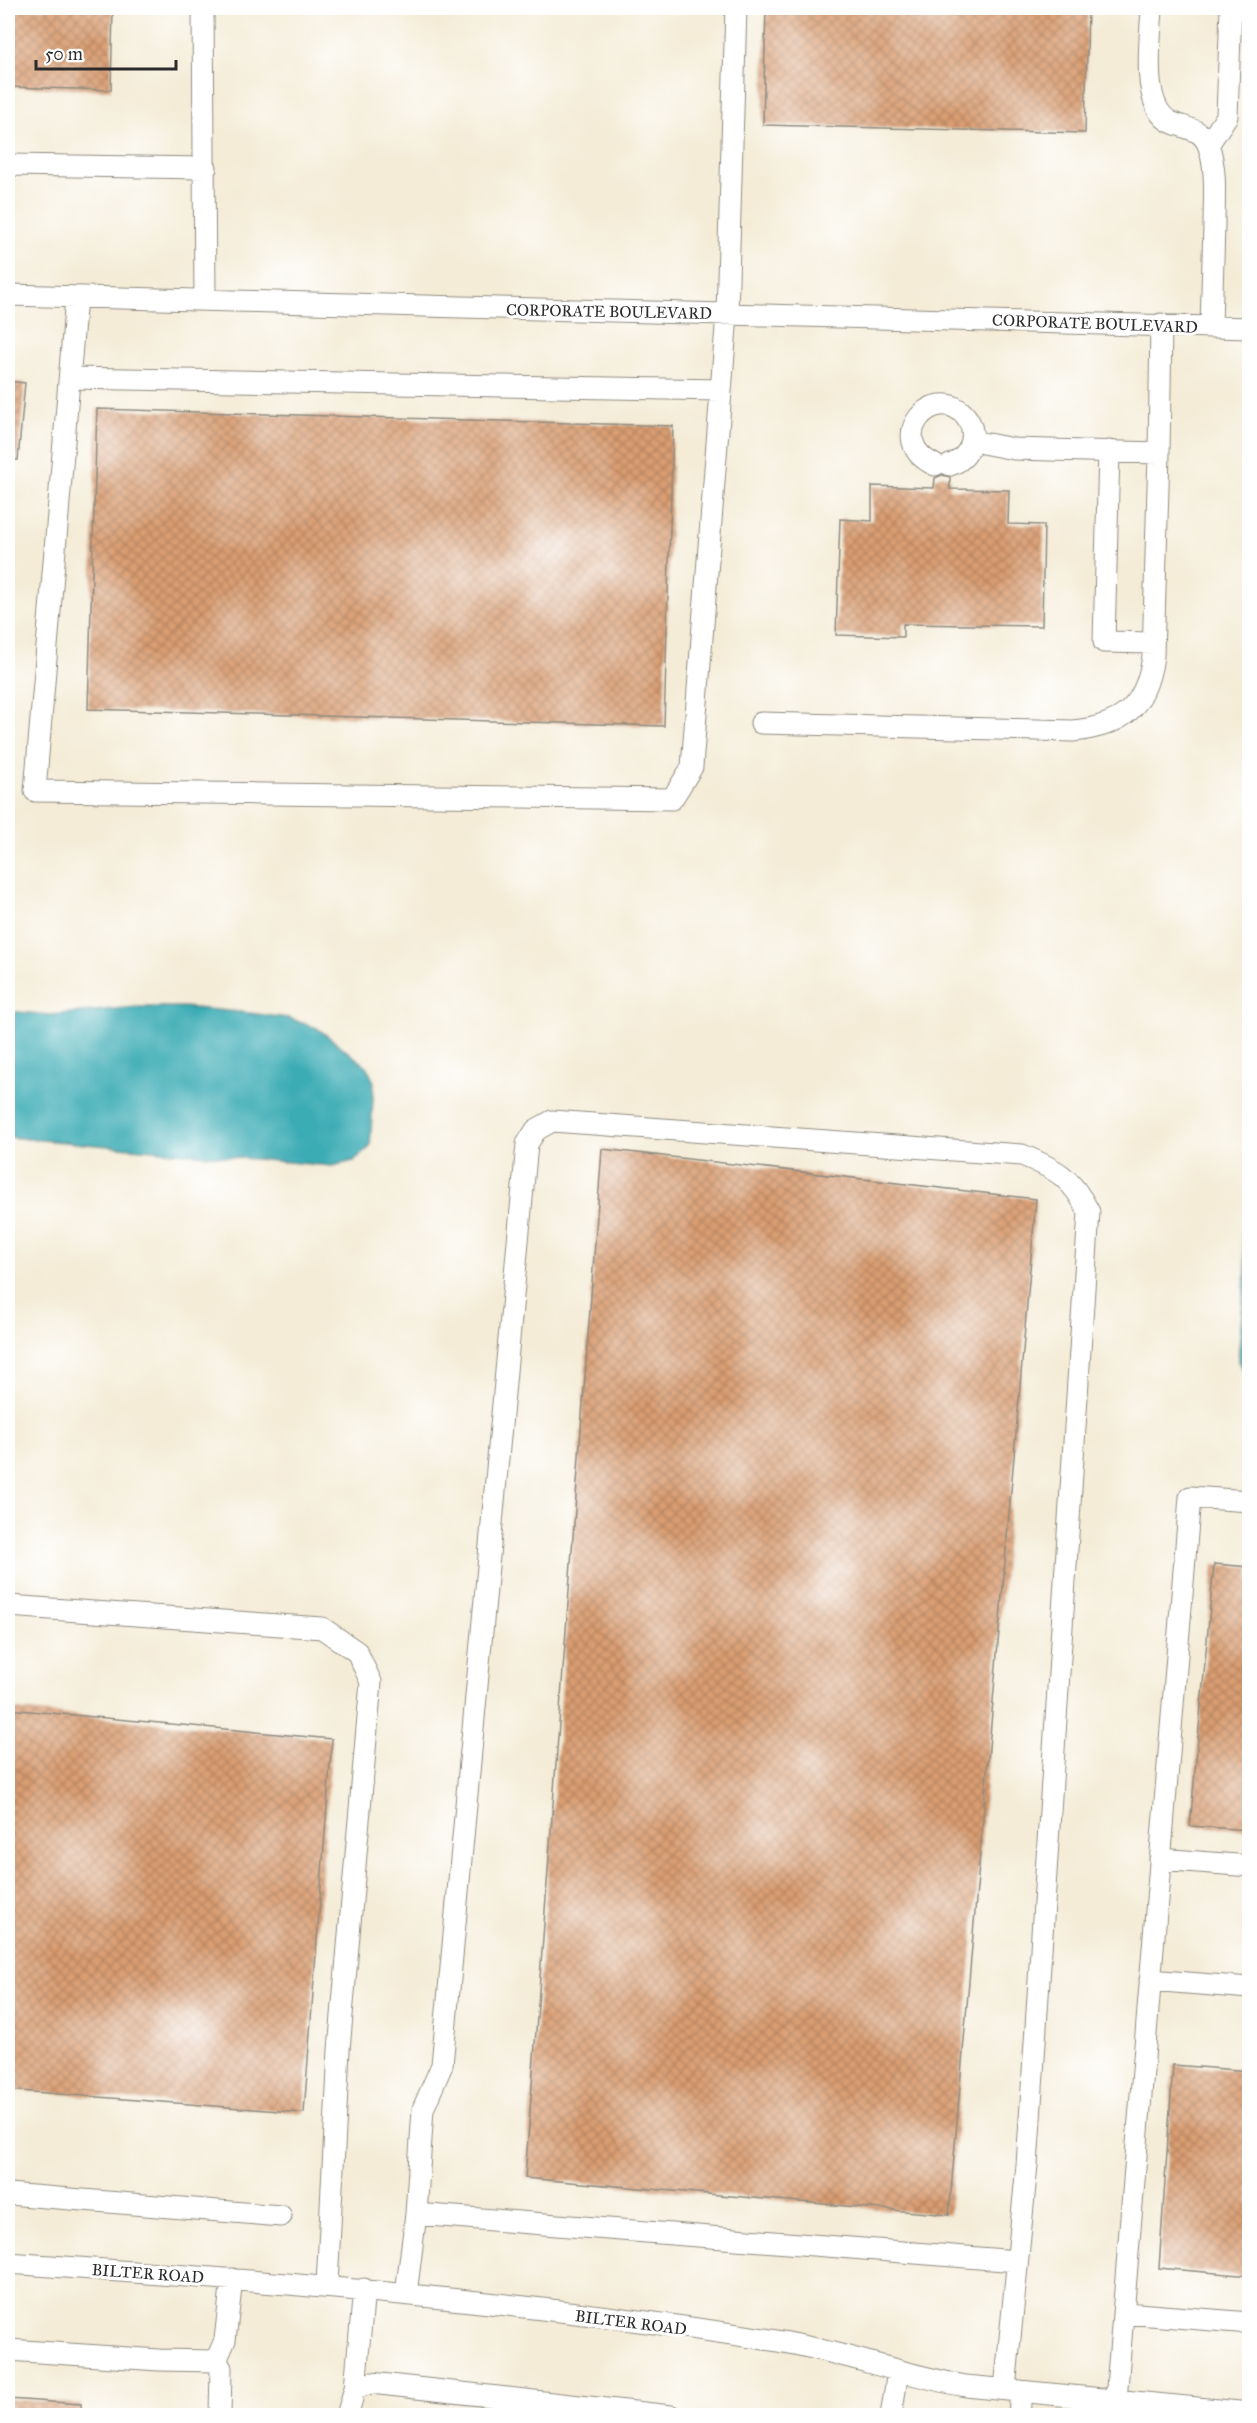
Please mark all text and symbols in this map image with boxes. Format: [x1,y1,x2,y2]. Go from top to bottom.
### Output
scale bar [36,33,176,71]
text: 50 m [45,43,83,65]
street label: CORPORATE BOULEVARD [506,300,712,323]
street label: CORPORATE BOULEVARD [992,310,1198,337]
street label: BILTER ROAD [91,2260,205,2287]
street label: BILTER ROAD [574,2306,688,2339]

